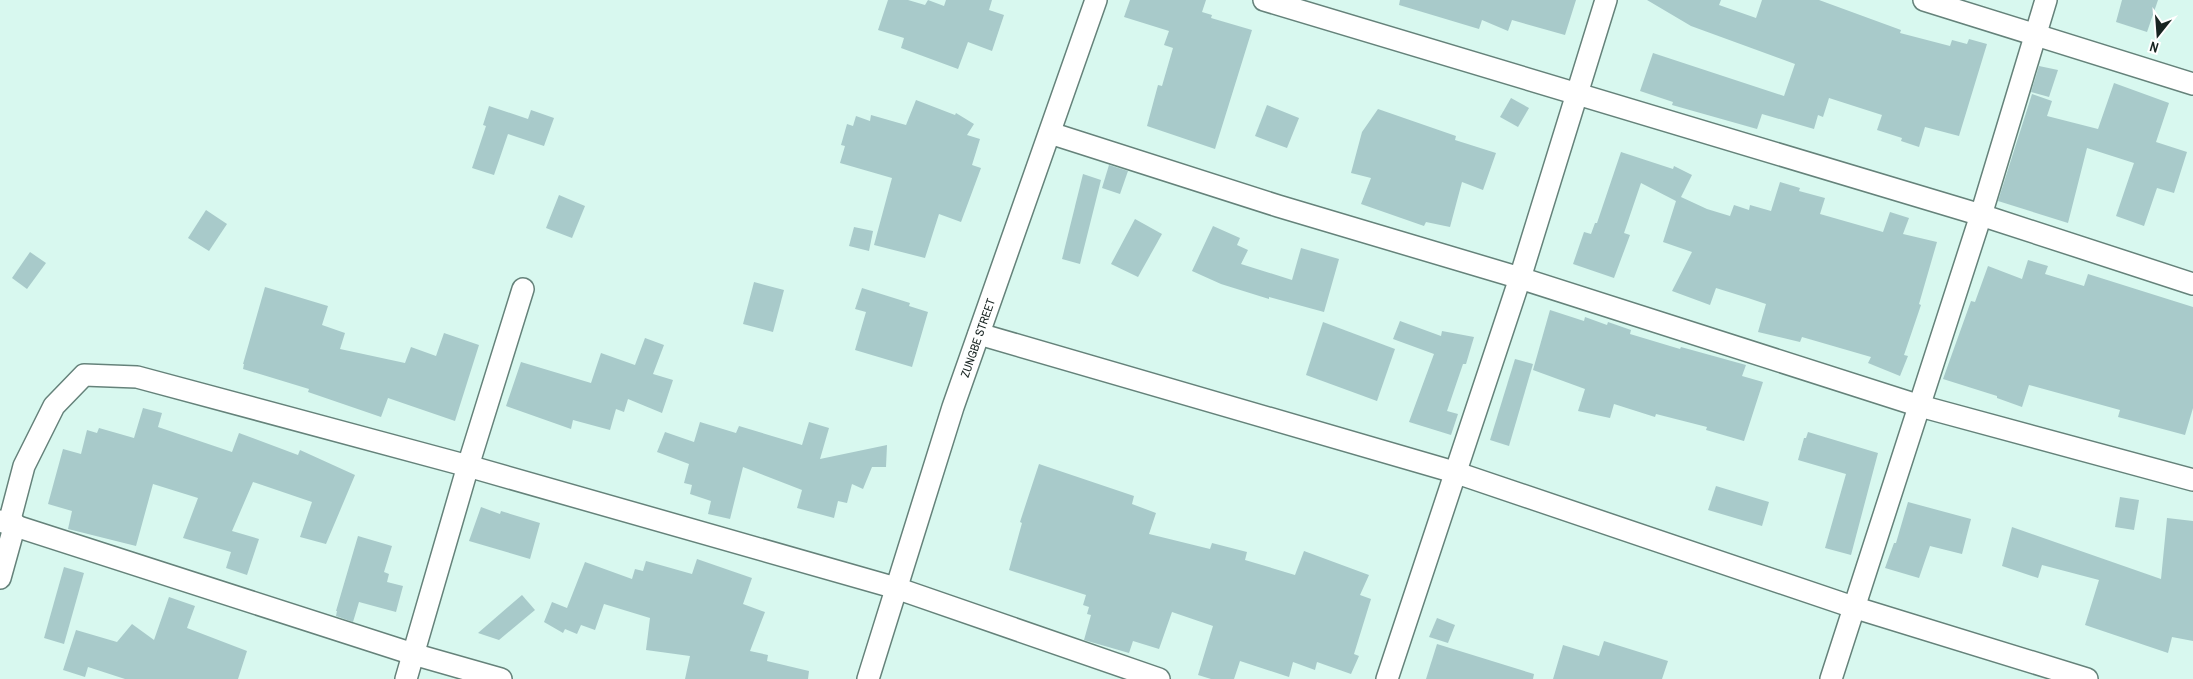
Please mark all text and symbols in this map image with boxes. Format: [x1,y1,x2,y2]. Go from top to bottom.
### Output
north arrow [2133,10,2183,60]
text: N [2148,38,2161,57]
street label: ZUNGBE STREET [957,296,999,380]

